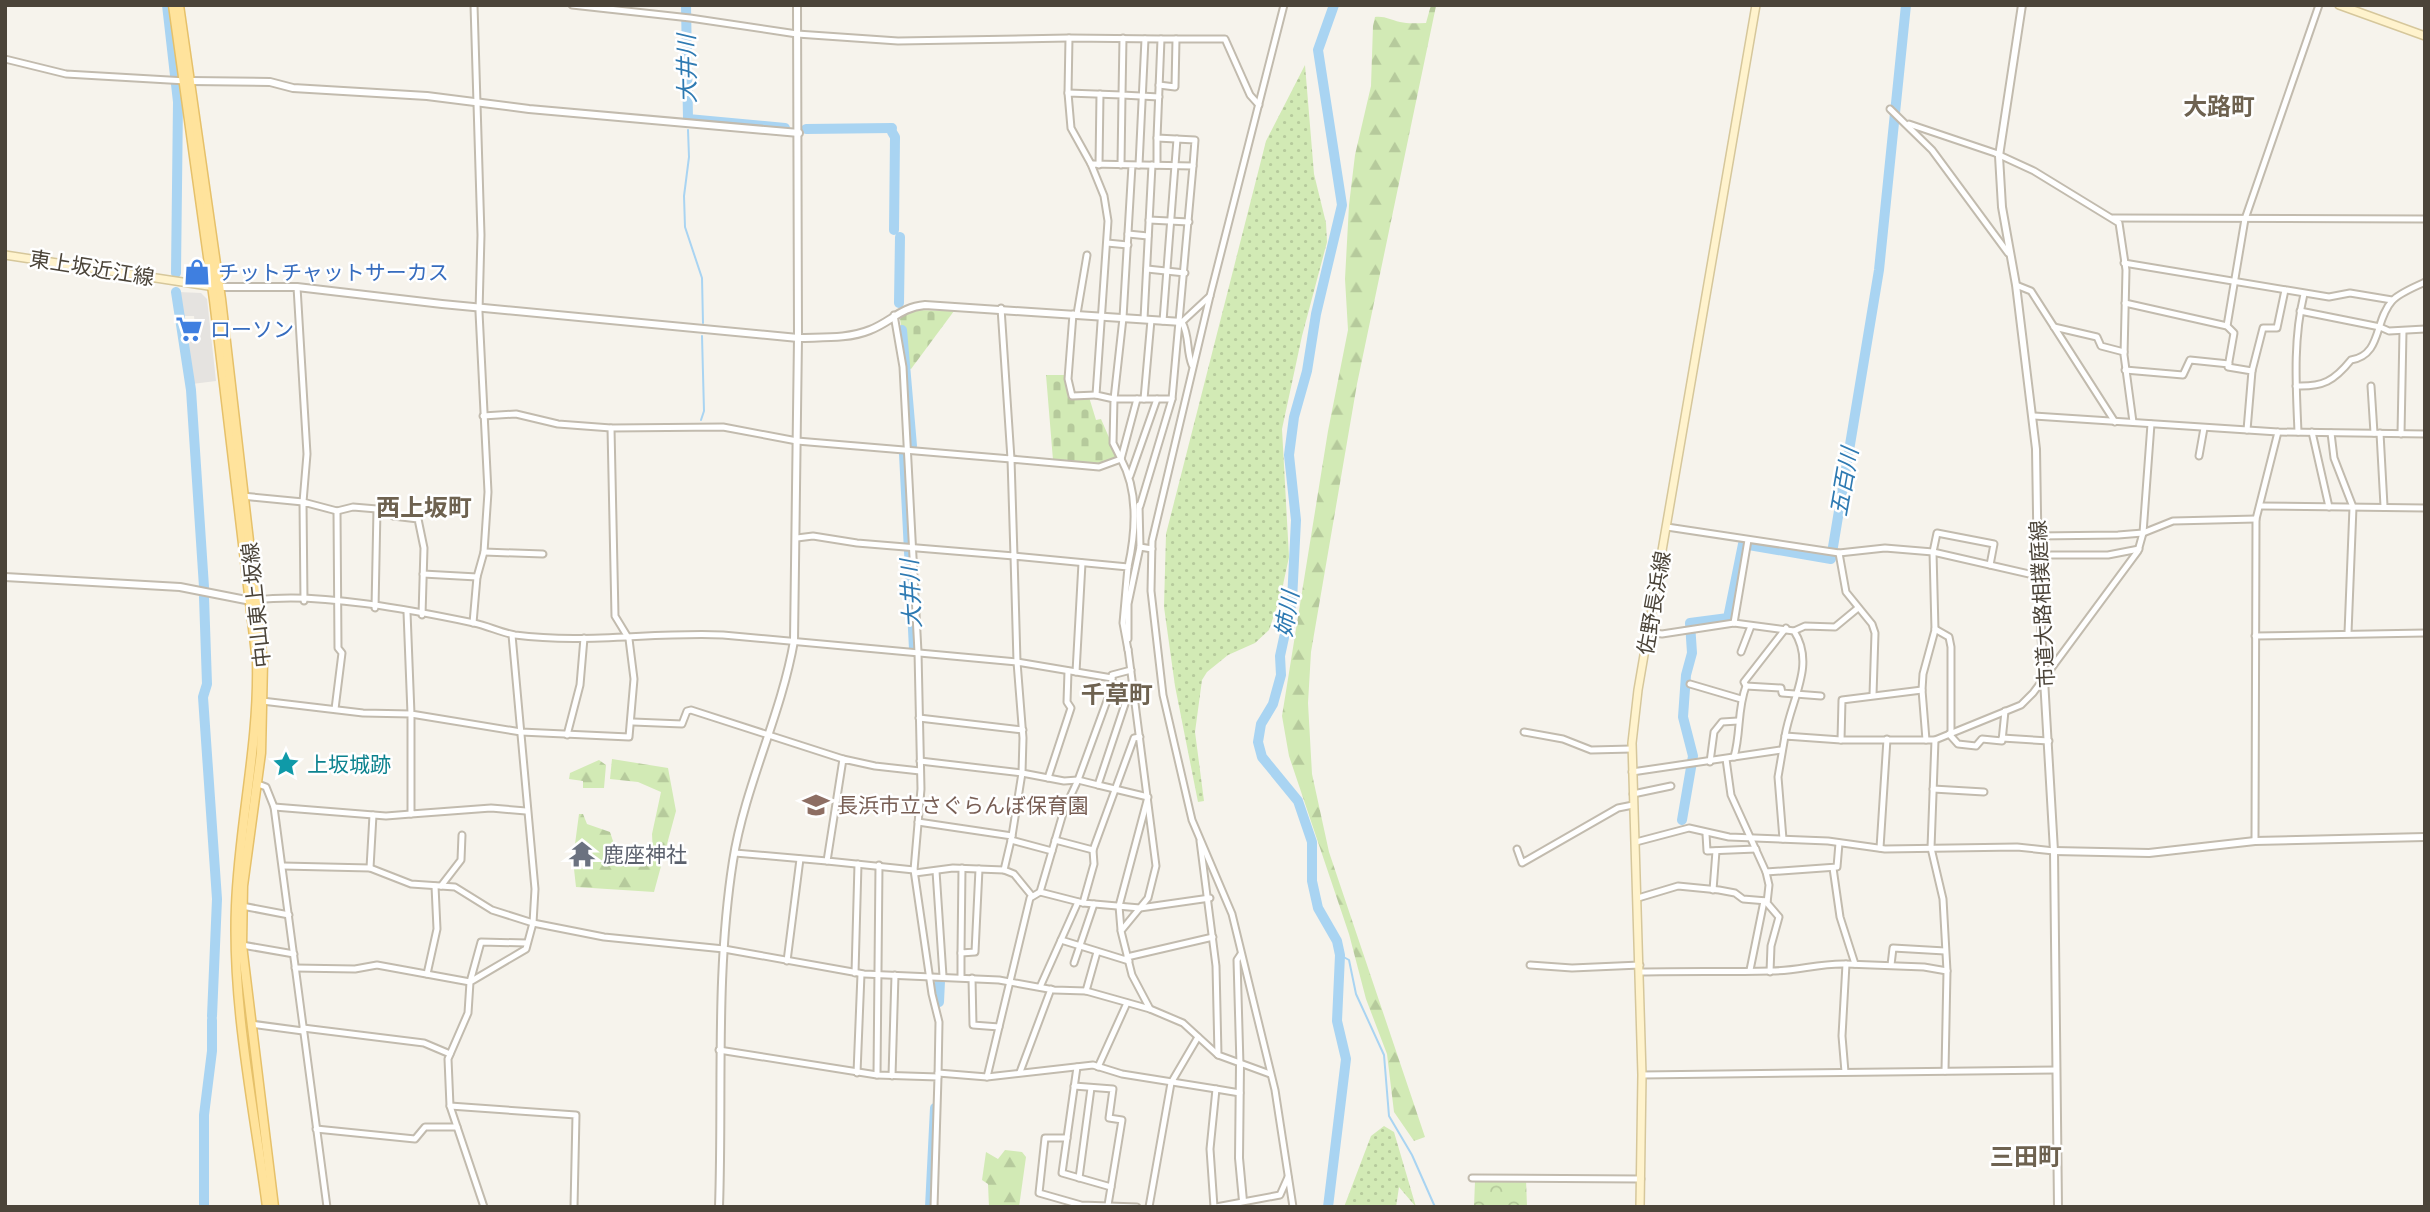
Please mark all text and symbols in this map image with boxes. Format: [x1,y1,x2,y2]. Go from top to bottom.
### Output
water label: 大井川 [672,31,702,104]
district label: 大路町 [2183,92,2255,121]
street label: 東上坂近江線 [28,246,156,290]
shop icon: チットチャットサーカス [182,257,212,287]
place label: チットチャットサーカス [218,260,449,285]
supermarket icon: ローソン [174,314,204,344]
place label: ローソン [210,317,294,342]
water label: 五百川 [1824,443,1864,518]
district label: 西上坂町 [376,493,472,522]
street label: 市道大路相撲庭線 [2025,519,2059,689]
street label: 中山東上坂線 [237,541,275,669]
street label: 佐野長浜線 [1633,549,1675,657]
water label: 大井川 [895,556,927,629]
water label: 姉川 [1270,586,1305,639]
district label: 千草町 [1081,680,1153,709]
place icon: 上坂城跡 [271,749,301,779]
place label: 上坂城跡 [307,752,391,777]
school or university icon: 長浜市立さぐらんぼ保育園 [801,790,831,820]
place label: 長浜市立さぐらんぼ保育園 [837,793,1089,818]
temple icon: 鹿座神社 [567,839,597,869]
place label: 鹿座神社 [603,842,687,867]
district label: 三田町 [1990,1142,2062,1171]

